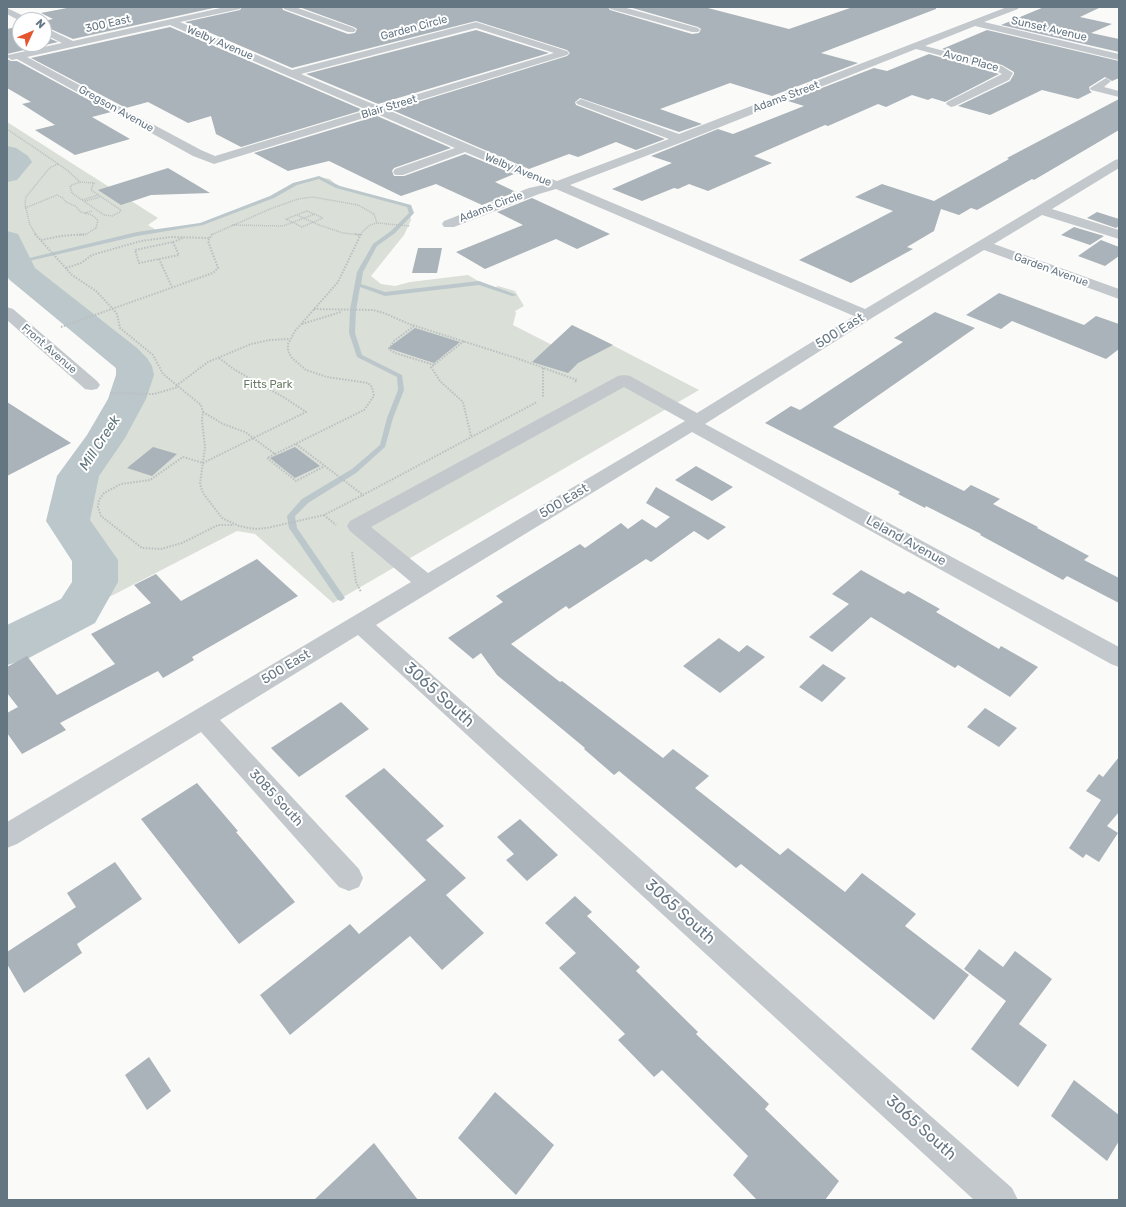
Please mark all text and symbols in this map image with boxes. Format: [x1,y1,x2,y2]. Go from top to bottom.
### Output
north arrow [12,12,52,52]
street label: 300 East [84,12,132,36]
street label: Garden Circle [379,13,449,43]
street label: Sunset Avenue [1010,14,1088,44]
text: N [33,17,48,31]
street label: Welby Avenue [185,23,255,63]
street label: Avon Place [942,47,1000,75]
street label: Adams Street [751,78,821,116]
street label: Gregson Avenue [76,83,156,135]
street label: Blair Street [360,92,418,122]
street label: Welby Avenue [483,151,553,189]
street label: Adams Circle [457,189,525,225]
street label: Garden Avenue [1012,250,1090,290]
street label: 500 East [813,310,867,352]
street label: Front Avenue [19,321,79,377]
park label: Fitts Park [244,378,292,392]
water label: Mill Creek [76,412,124,474]
street label: 500 East [537,480,591,522]
street label: Leland Avenue [863,513,949,569]
street label: 500 East [259,646,313,688]
street label: 3065 South [400,659,478,731]
street label: 3085 South [246,766,306,830]
street label: 3065 South [641,876,719,948]
street label: 3065 South [882,1092,960,1164]

